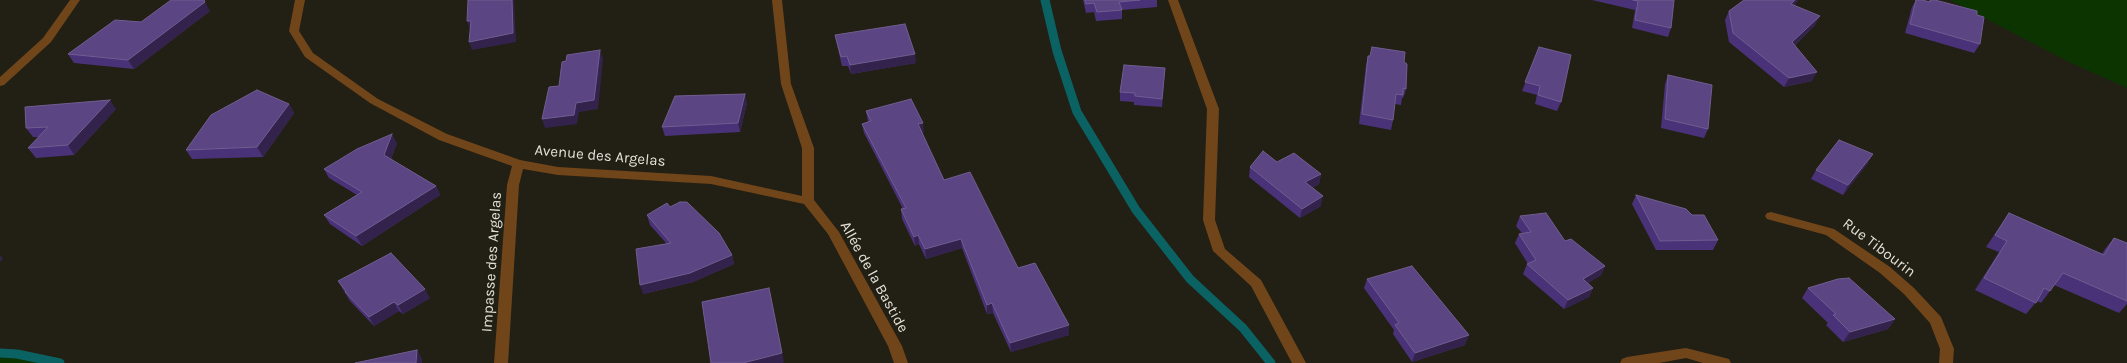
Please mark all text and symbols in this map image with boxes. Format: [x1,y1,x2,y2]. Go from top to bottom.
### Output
street label: Avenue des Argelas [534,141,666,171]
street label: Impasse des Argelas [478,191,506,333]
street label: Rue Tibourin [1839,215,1919,281]
street label: Allée de la Bastide [836,218,912,336]

